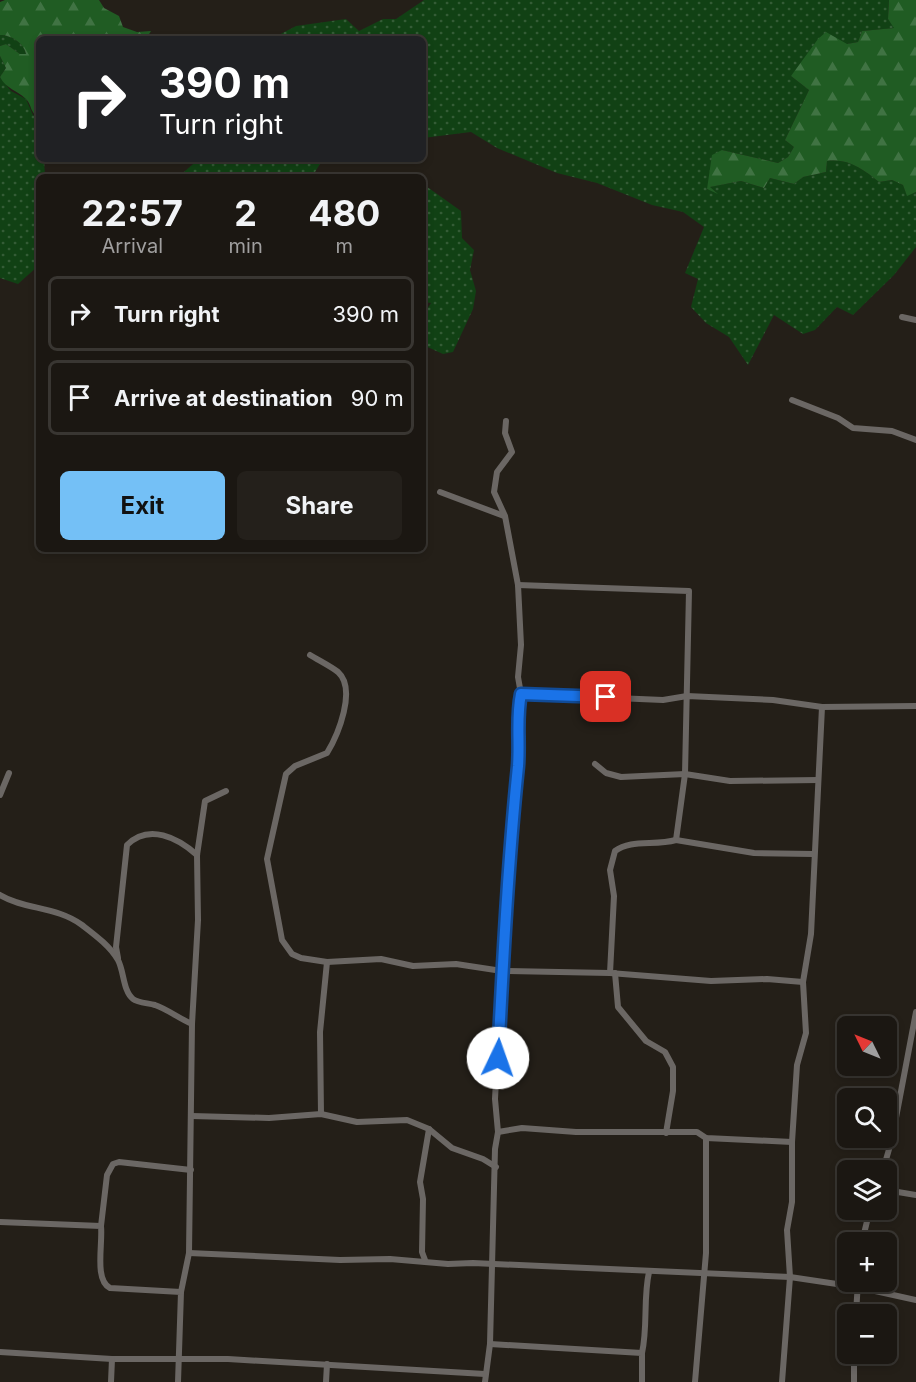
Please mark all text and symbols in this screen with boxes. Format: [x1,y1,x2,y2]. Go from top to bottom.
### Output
text: 390 m [159,57,290,108]
icon: right [60,60,138,138]
text: Turn right [159,108,283,141]
text: 22:57 [82,191,183,235]
text: 2 [234,191,257,235]
text: 480 [308,191,380,235]
text: Arrival [101,234,163,258]
text: min [229,234,263,258]
text: m [336,234,353,258]
icon: right [63,297,96,330]
text: Turn right [114,301,220,327]
text: 390 m [332,301,399,327]
icon: arrive [63,381,96,414]
text: Arrive at destination [114,385,333,411]
text: 90 m [351,385,404,411]
button: Exit [60,471,225,540]
button: Share [237,471,402,540]
pin [580,671,631,722]
icon: arrive [589,680,622,713]
north arrow [837,1016,897,1076]
map controls [837,1016,897,1364]
position arrow [466,1026,530,1090]
button: search [837,1088,897,1148]
button: layers [837,1160,897,1220]
button: + [837,1232,897,1292]
button: − [837,1304,897,1364]

